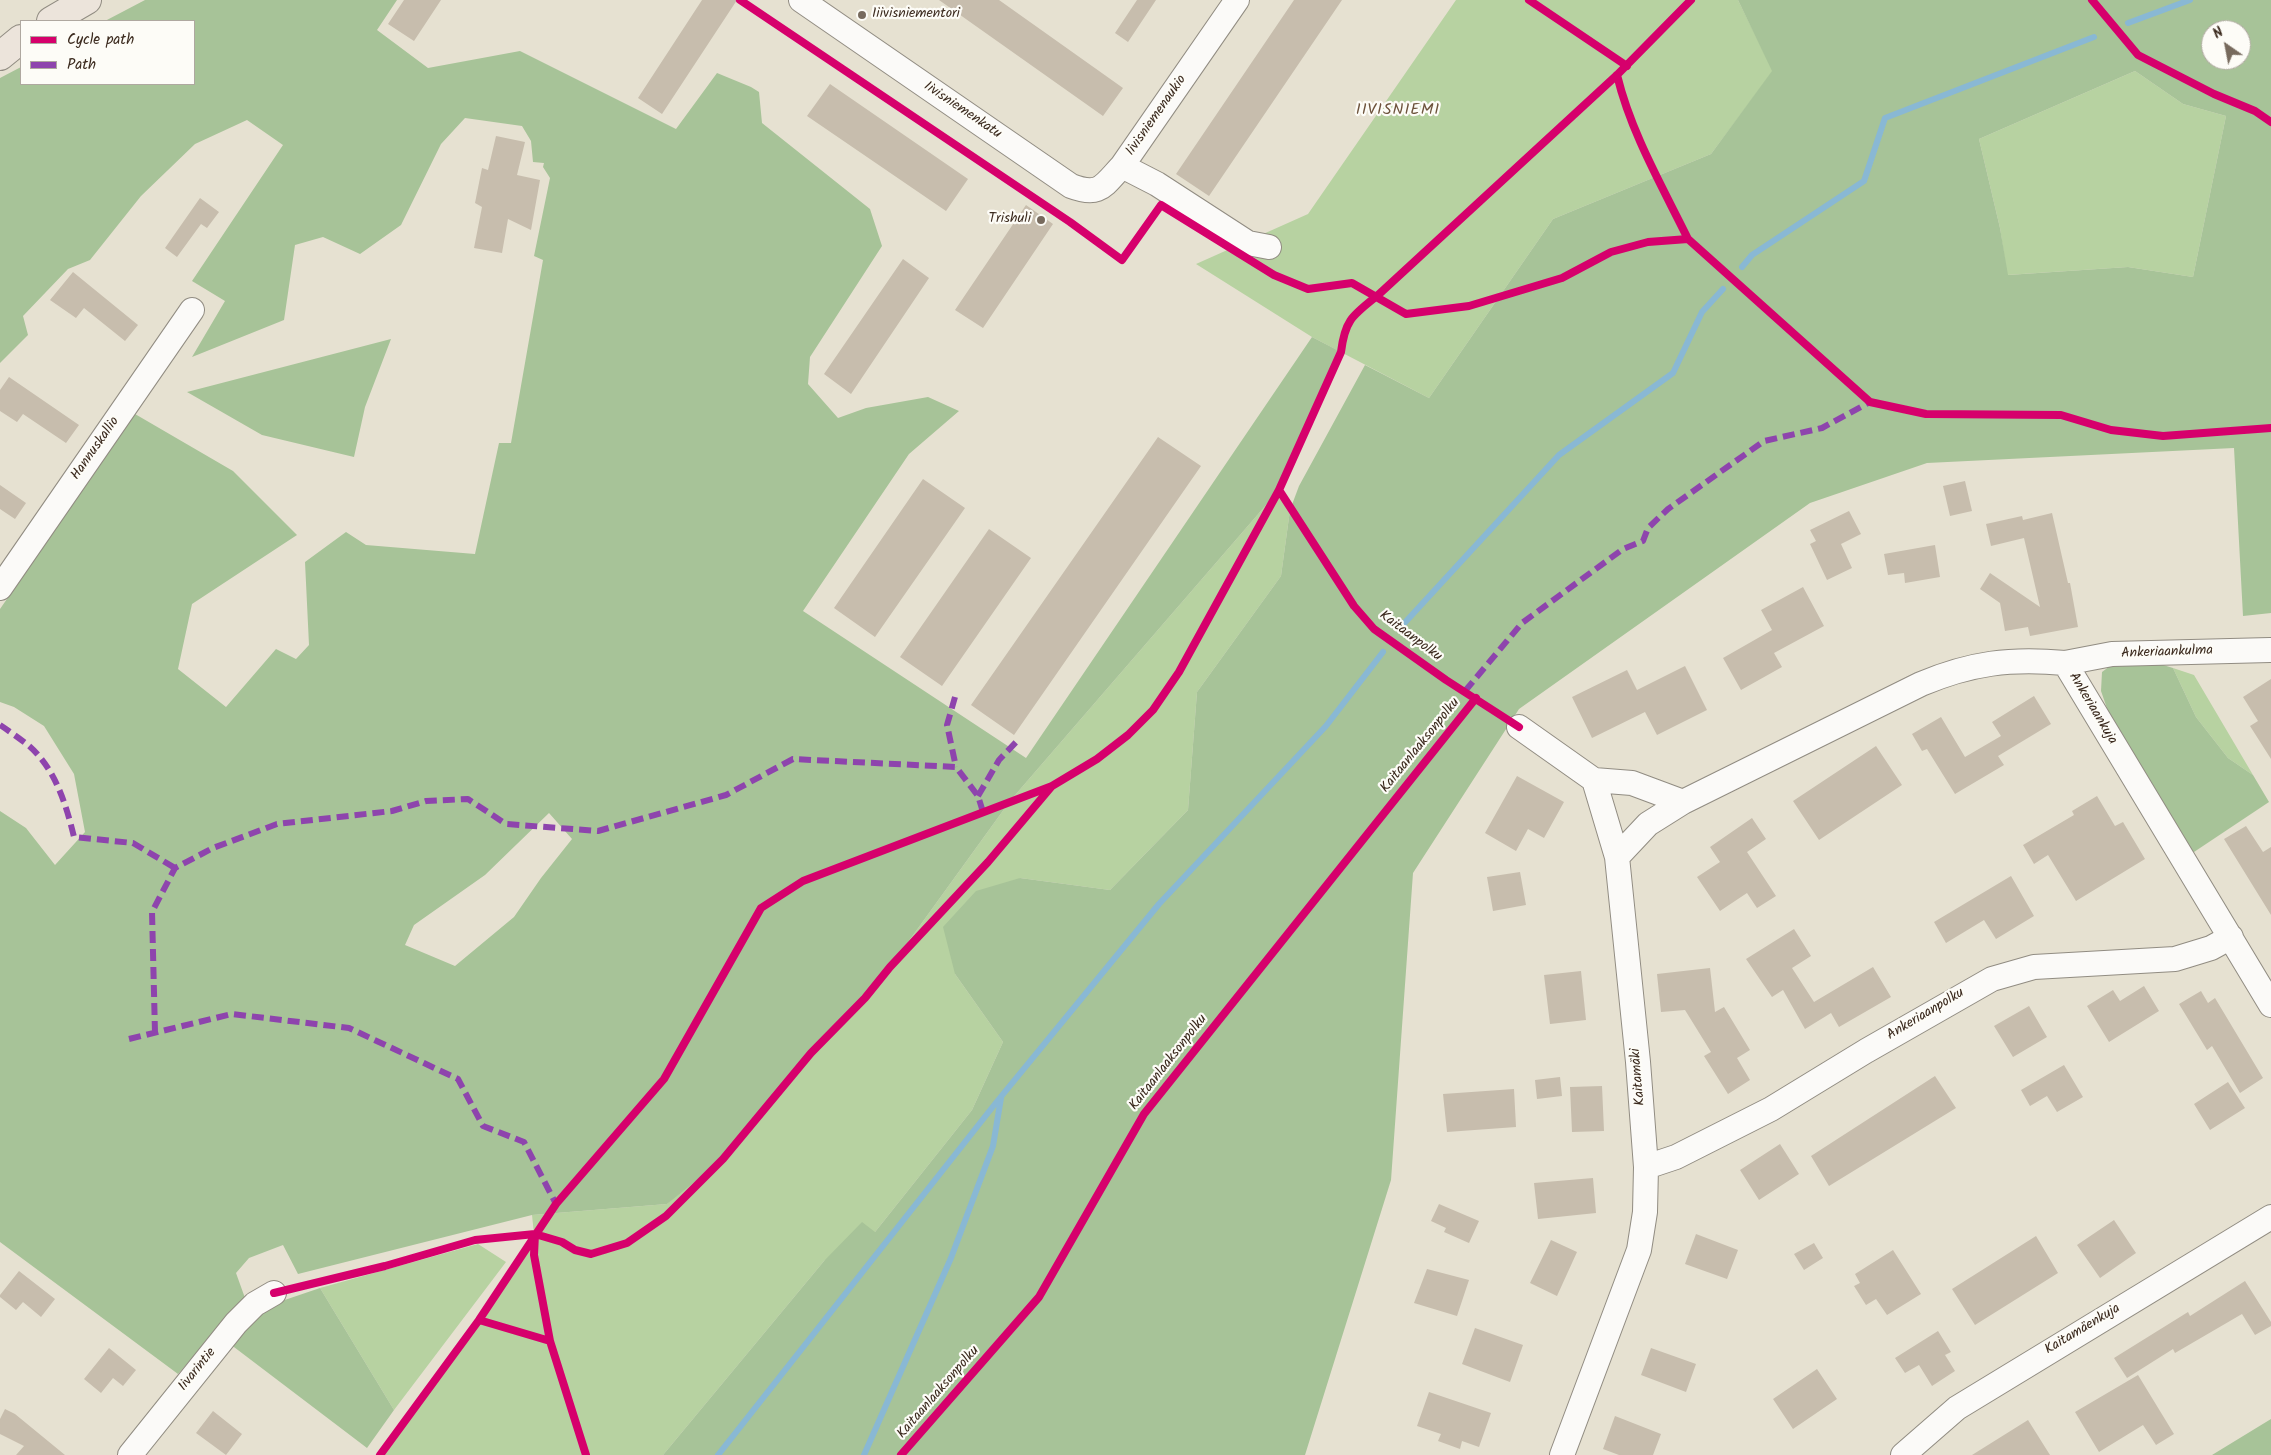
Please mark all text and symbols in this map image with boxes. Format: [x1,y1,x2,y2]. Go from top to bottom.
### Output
place label: Iiivisniementori [872,7,960,23]
marker: Iiivisniementori [856,9,868,21]
legend [20,20,195,85]
north arrow [2201,20,2251,70]
text: N [2209,22,2228,45]
text: Cycle path [67,28,134,52]
text: Path [67,53,96,77]
street label: Iivisniemenaukio [1123,73,1191,159]
street label: Iivisniemenkatu [920,79,1004,143]
district label: IIVISNIEMI [1354,101,1442,121]
place label: Trishuli [989,212,1031,228]
marker: Trishuli [1035,214,1047,226]
street label: Hannuskallio [68,414,124,484]
street label: Kaitaanpolku [1375,608,1445,666]
street label: Ankeriaankulma [2121,643,2213,663]
street label: Ankeriaankuja [2064,670,2120,748]
street label: Kaitaanlaaksonpolku [1378,695,1464,797]
street label: Ankeriaanpolku [1884,985,1968,1045]
street label: Kaitaanlaaksonpolku [1126,1012,1212,1114]
street label: Kaitamäki [1628,1047,1650,1107]
street label: Kaitamäenkuja [2042,1301,2124,1359]
street label: Kaitaanlaaksonpolku [894,1343,984,1443]
street label: Iivarintie [176,1345,220,1395]

